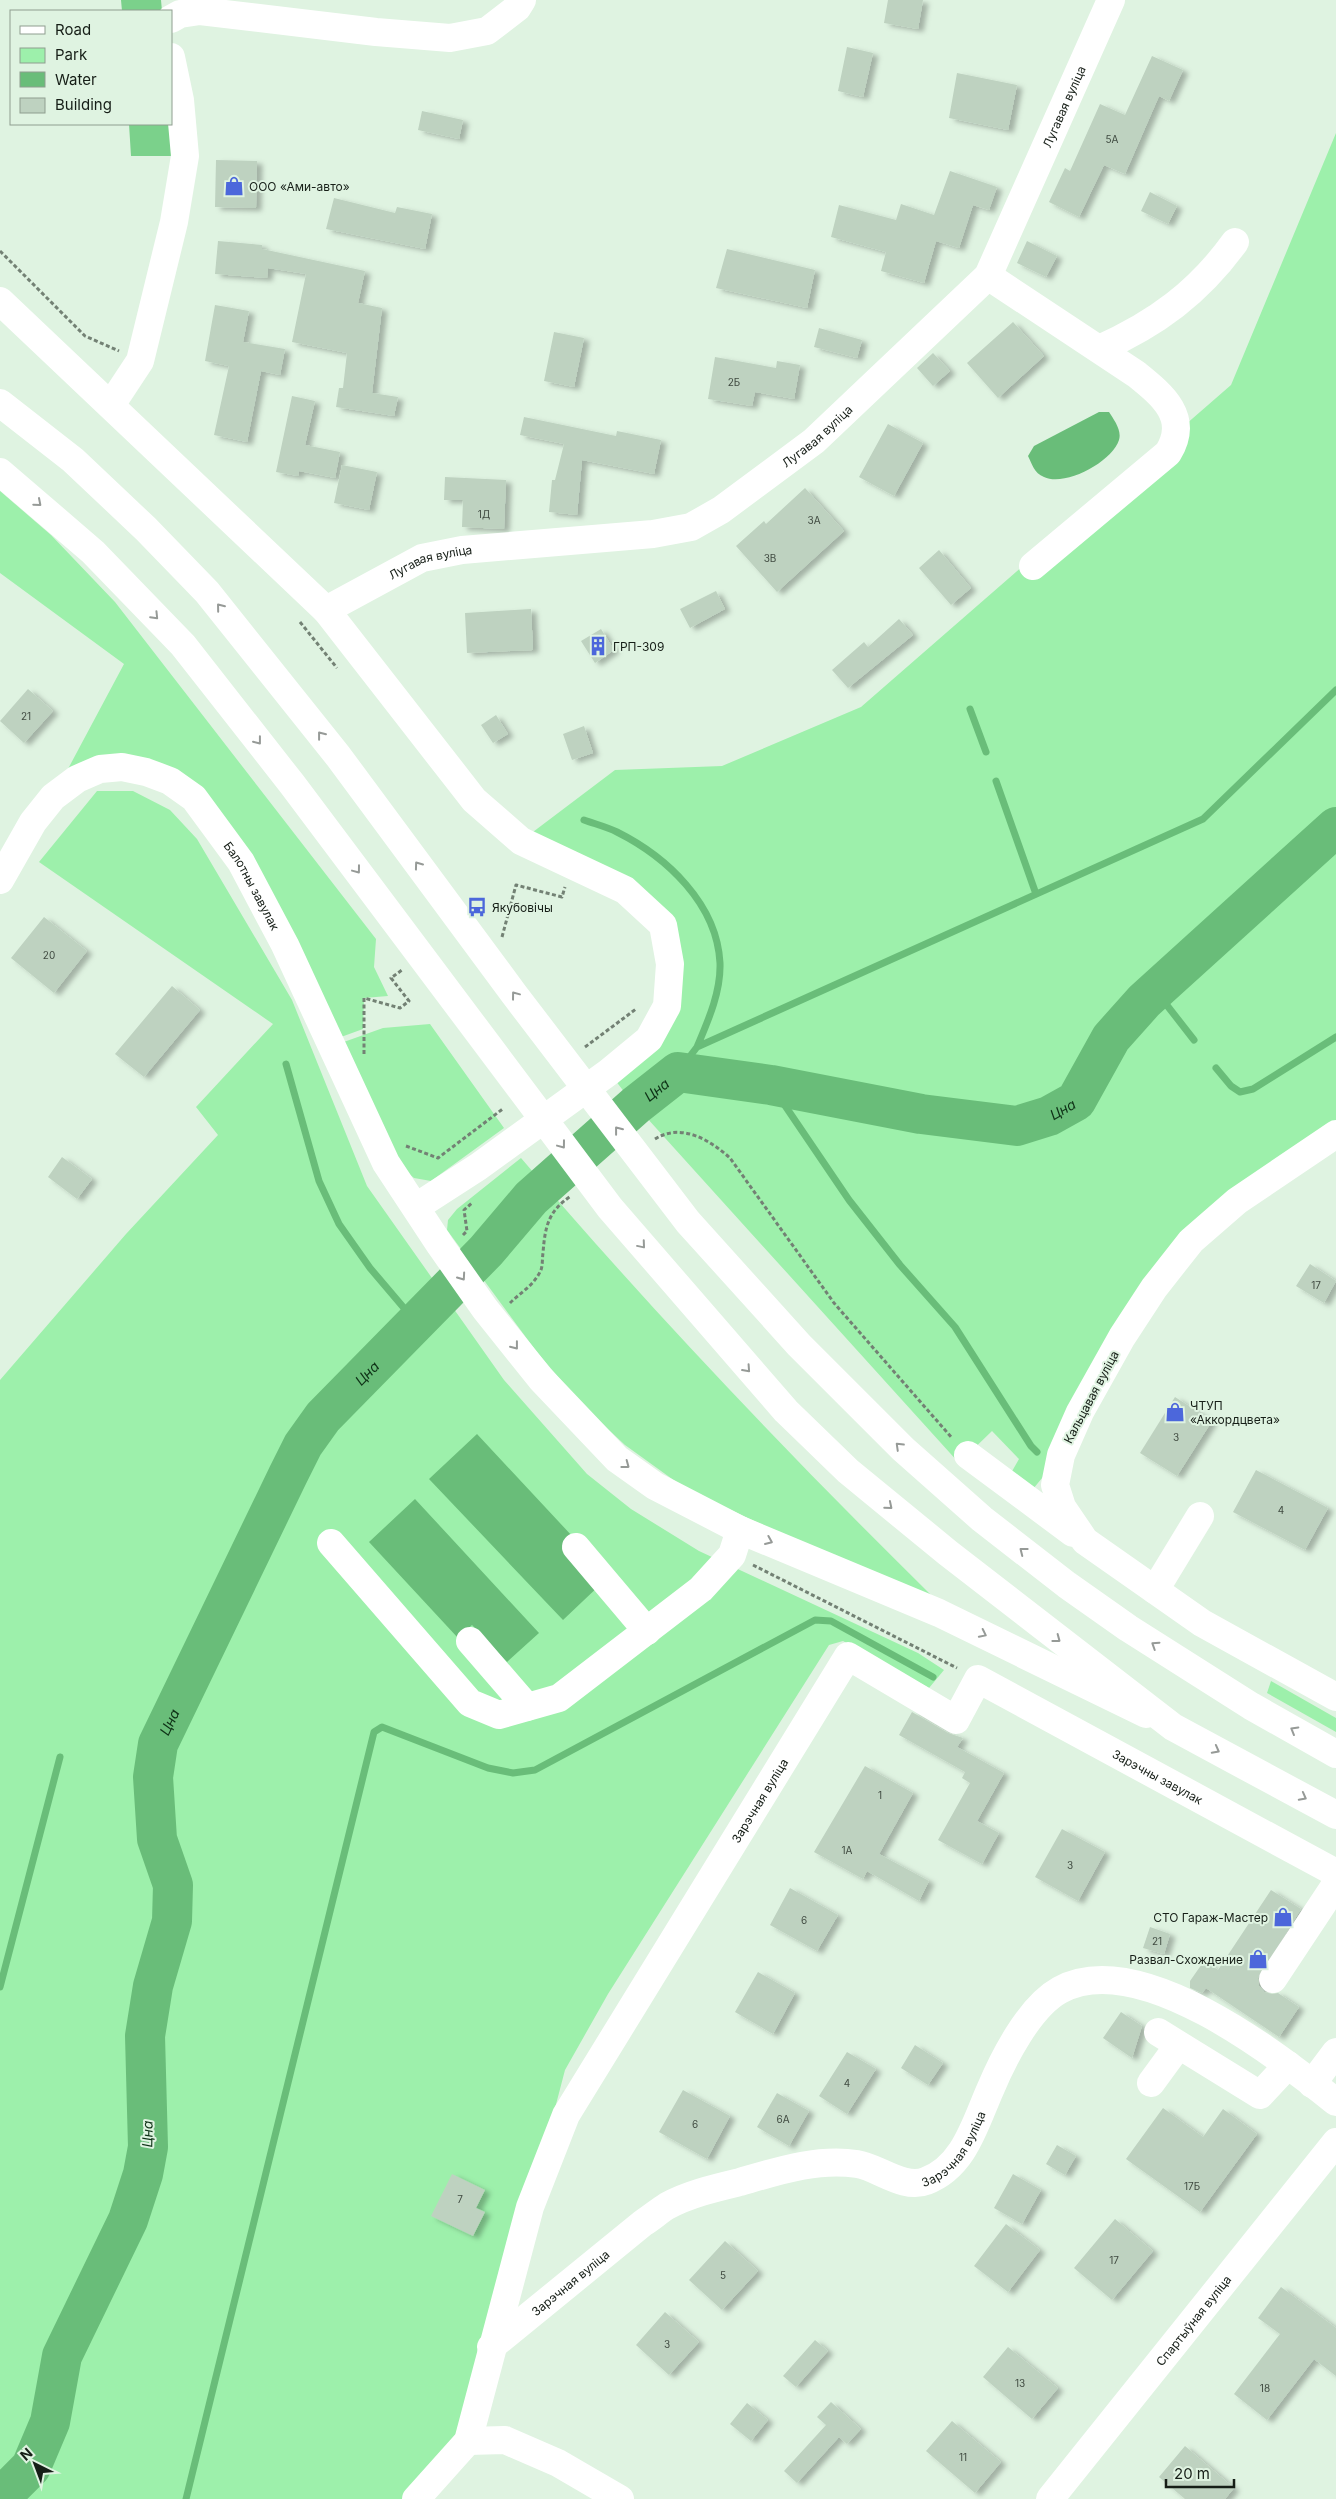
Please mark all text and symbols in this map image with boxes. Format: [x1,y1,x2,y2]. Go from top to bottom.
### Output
legend [10,10,172,125]
text: Road [55,20,91,39]
text: Park [55,45,88,64]
street label: Лугавая вуліца [1039,63,1088,150]
text: Water [55,70,97,89]
text: Building [55,95,112,114]
house number: 5А [1106,133,1119,145]
shop icon: ООО «Ами-авто» [223,175,245,197]
place label: ООО «Ами-авто» [249,179,350,194]
house number: 2Б [728,376,740,388]
street label: Лугавая вуліца [779,402,855,470]
one-way arrow [32,497,41,506]
house number: 1Д [478,508,490,520]
house number: 3А [807,514,821,526]
street label: Лугавая вуліца [386,542,473,582]
house number: 3В [764,552,776,564]
one-way arrow [216,604,225,613]
one-way arrow [149,610,158,619]
building icon: ГРП-309 [587,635,609,657]
place label: ГРП-309 [613,639,664,654]
house number: 21 [21,710,31,722]
one-way arrow [317,731,326,740]
one-way arrow [252,735,261,745]
street label: Балотны завулак [221,838,283,933]
one-way arrow [415,861,424,871]
one-way arrow [351,864,359,873]
bus stop icon: Якубовічы [466,896,488,918]
place label: Якубовічы [492,900,553,915]
house number: 20 [43,949,55,961]
one-way arrow [512,992,520,1001]
water label: Цна [640,1074,672,1104]
water label: Цна [1046,1094,1079,1123]
one-way arrow [616,1127,624,1136]
one-way arrow [557,1139,565,1148]
one-way arrow [636,1240,645,1249]
one-way arrow [456,1271,465,1281]
house number: 17 [1311,1279,1321,1291]
one-way arrow [510,1340,518,1349]
street label: Кальцавая вуліца [1060,1348,1122,1446]
water label: Цна [351,1357,382,1388]
one-way arrow [742,1363,751,1372]
place label: ЧТУП «Аккордцвета» [1190,1398,1280,1427]
shop icon: ЧТУП «Аккордцвета» [1164,1401,1186,1423]
house number: 3 [1173,1431,1179,1443]
one-way arrow [896,1443,905,1452]
one-way arrow [620,1459,630,1468]
one-way arrow [884,1500,893,1509]
house number: 4 [1278,1504,1284,1516]
one-way arrow [764,1535,773,1546]
one-way arrow [1020,1548,1029,1556]
one-way arrow [978,1628,987,1638]
one-way arrow [1051,1633,1061,1642]
one-way arrow [1152,1642,1161,1652]
water label: Цна [155,1706,182,1738]
one-way arrow [1290,1727,1299,1737]
one-way arrow [1210,1744,1219,1754]
street label: Зарэчны завулак [1110,1746,1206,1807]
street label: Зарэчная вуліца [728,1756,791,1845]
house number: 1 [878,1789,882,1801]
one-way arrow [1298,1791,1307,1801]
house number: 1А [842,1844,853,1856]
house number: 3 [1067,1859,1073,1871]
shop icon: СТО Гараж-Мастер [1272,1906,1294,1928]
place label: СТО Гараж-Мастер [1153,1910,1268,1925]
house number: 6 [801,1914,807,1926]
house number: 21 [1152,1935,1162,1947]
shop icon: Развал-Схождение [1247,1948,1269,1970]
place label: Развал-Схождение [1129,1952,1243,1967]
house number: 4 [844,2077,850,2089]
street label: Зарэчная вуліца [919,2109,988,2190]
house number: 6A [776,2113,790,2125]
house number: 6 [692,2118,698,2130]
water label: Цна [138,2120,156,2148]
house number: 17Б [1184,2180,1200,2192]
house number: 7 [457,2193,463,2205]
street label: Зарэчная вуліца [528,2246,612,2319]
house number: 17 [1109,2254,1119,2266]
house number: 5 [720,2269,726,2281]
street label: Спартыўная вуліца [1152,2272,1234,2369]
house number: 3 [664,2338,670,2350]
house number: 13 [1015,2377,1025,2389]
house number: 18 [1260,2382,1270,2394]
north arrow [10,2439,60,2489]
text: N [16,2444,36,2464]
house number: 11 [959,2451,967,2463]
scale bar [1166,2456,1234,2488]
text: 20 m [1174,2464,1210,2483]

